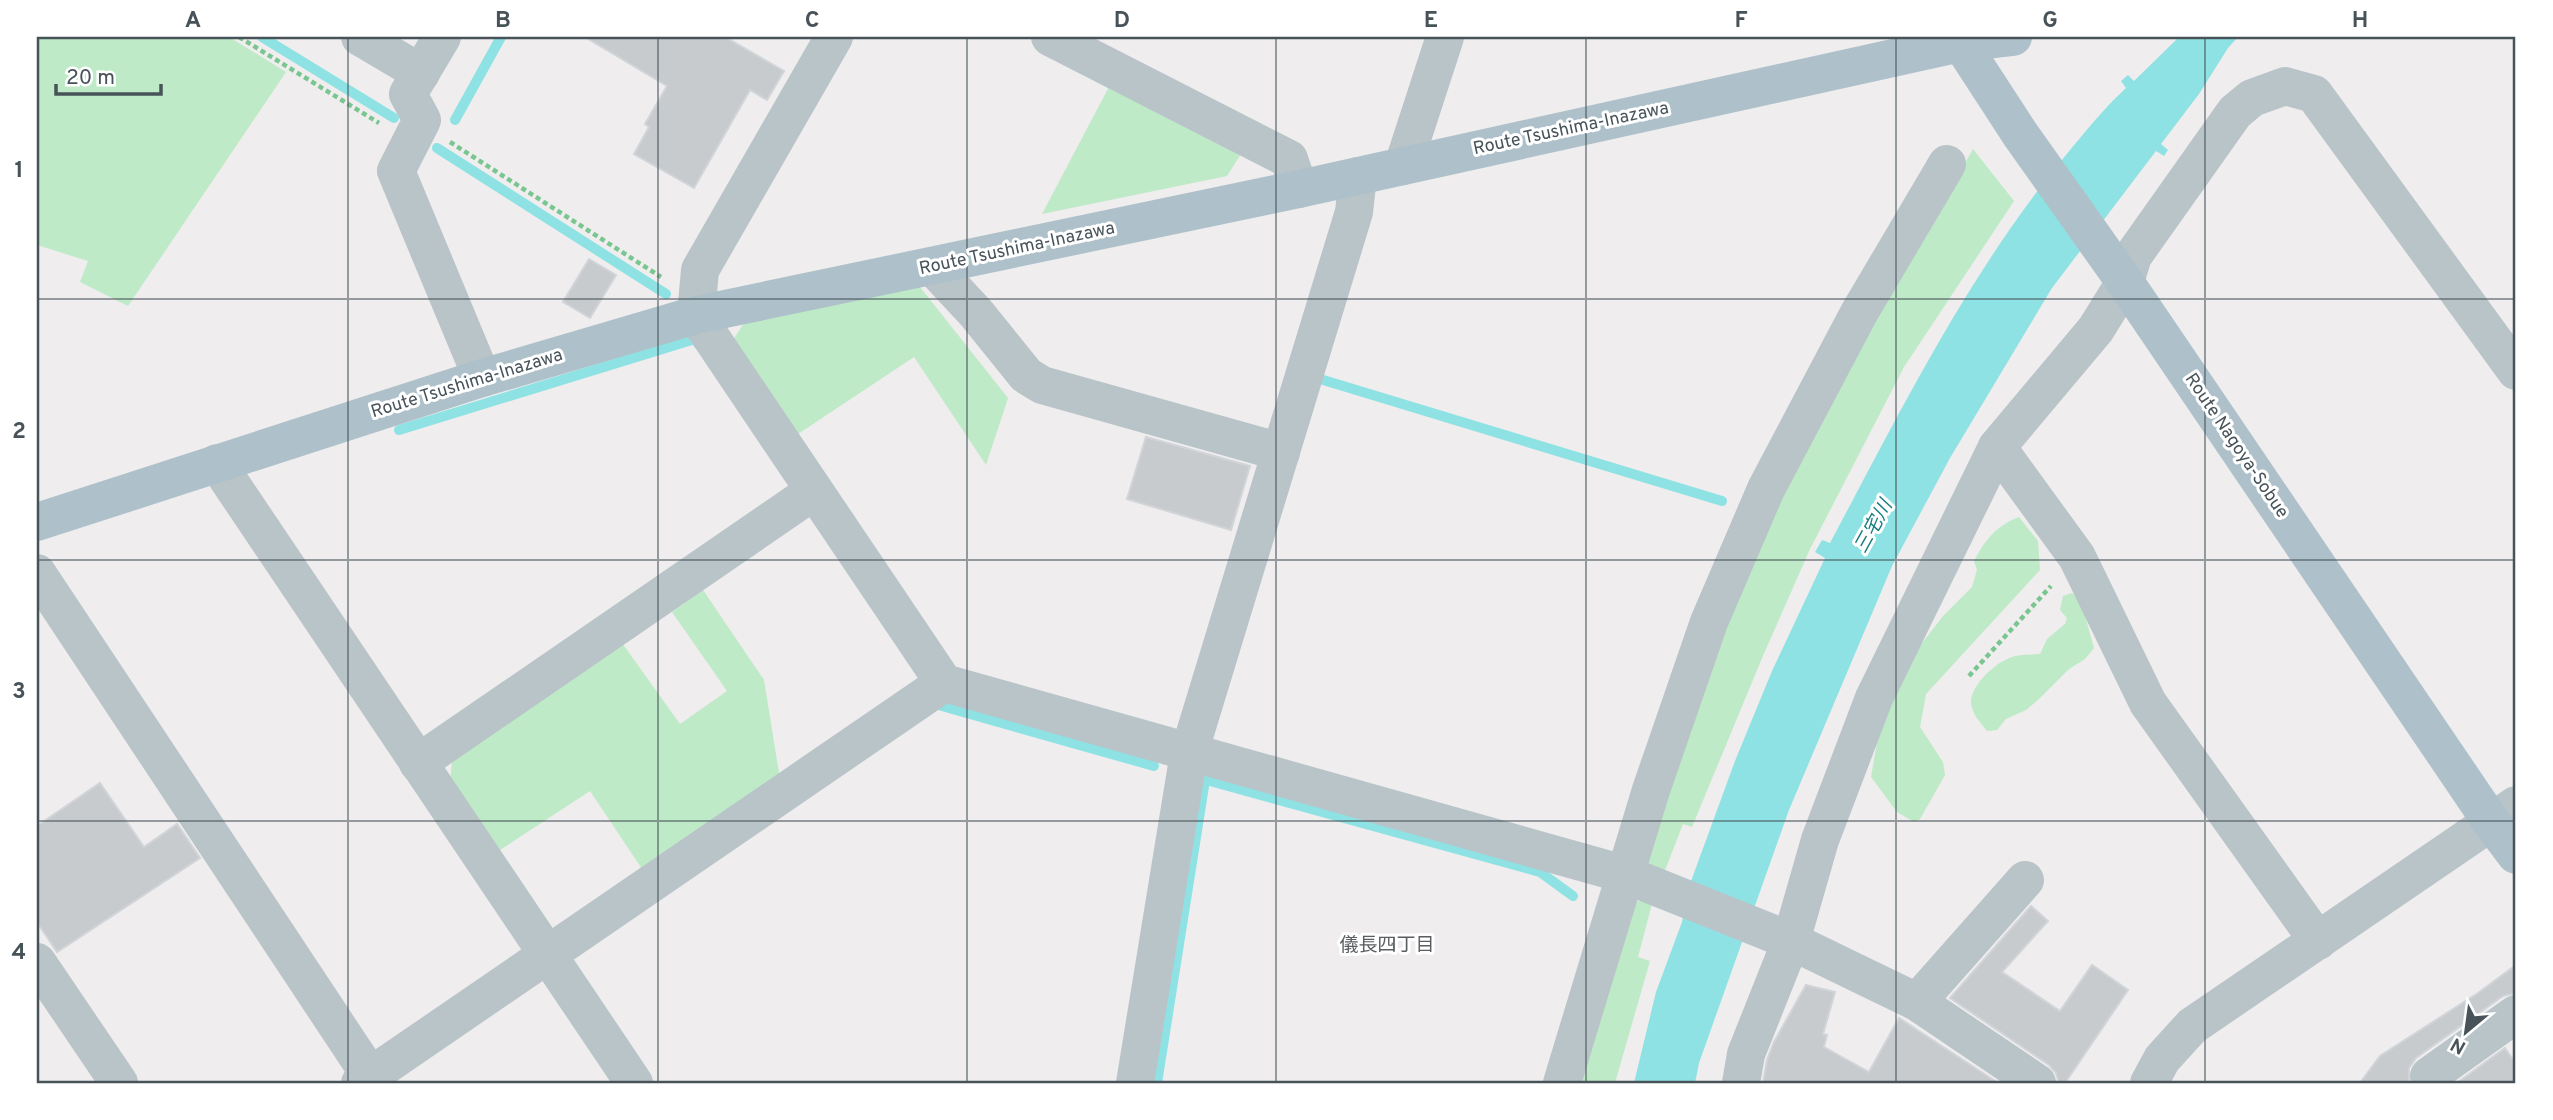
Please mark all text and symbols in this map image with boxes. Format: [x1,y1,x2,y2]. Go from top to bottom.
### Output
text: A [185,7,201,36]
text: B [495,7,511,36]
text: C [805,7,819,36]
text: D [1114,7,1130,36]
text: E [1424,7,1438,36]
text: F [1734,7,1748,36]
text: G [2042,7,2058,36]
text: H [2352,7,2368,36]
scale bar [56,52,161,96]
text: 20 m [66,65,115,92]
street label: Route Tsushima-Inazawa [1471,97,1671,161]
text: 1 [14,157,24,186]
street label: Route Tsushima-Inazawa [917,217,1117,281]
street label: Route Tsushima-Inazawa [368,344,566,424]
street label: Route Nagoya-Sobue [2179,369,2293,523]
text: 2 [12,418,26,447]
water label: 三宅川 [1850,495,1899,558]
text: 3 [12,678,26,707]
district label: 儀長四丁目 [1339,934,1435,958]
text: 4 [12,939,26,968]
north arrow [2430,998,2500,1068]
text: N [2447,1031,2471,1059]

